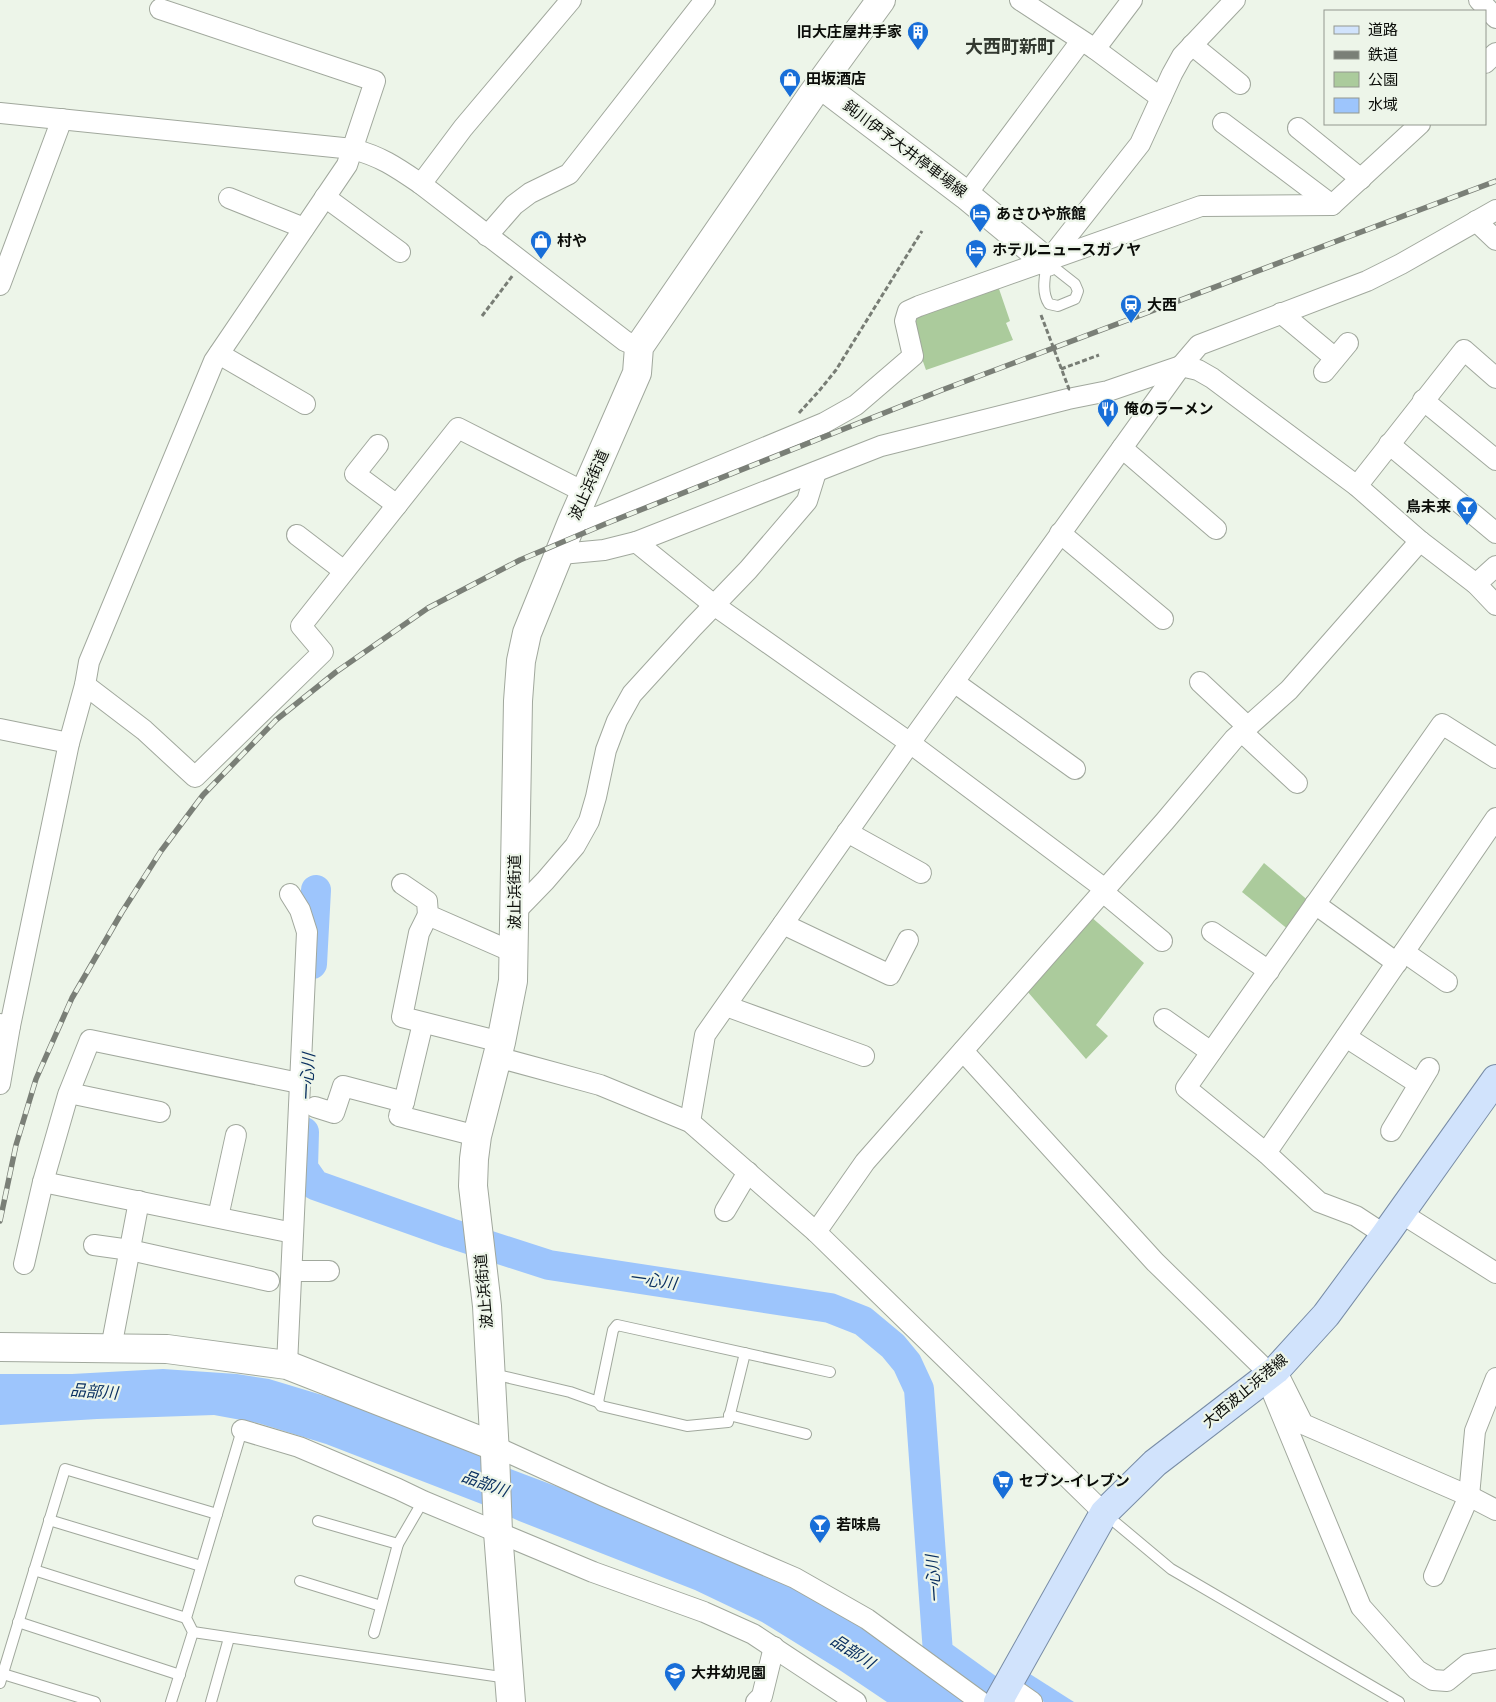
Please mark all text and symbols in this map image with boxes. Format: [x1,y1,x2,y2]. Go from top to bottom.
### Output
legend [1324,10,1486,125]
building icon: 旧大庄屋井手家 [906,20,930,51]
text: 道路 [1368,21,1398,40]
place label: 旧大庄屋井手家 [797,23,902,42]
district label: 大西町新町 [965,37,1055,58]
text: 鉄道 [1368,46,1398,65]
shop icon: 田坂酒店 [778,67,802,98]
place label: 田坂酒店 [806,70,866,89]
text: 公園 [1368,71,1398,90]
text: 水域 [1368,96,1398,115]
street label: 鈍川伊予大井停車場線 [839,97,970,202]
hotel icon: あさひや旅館 [968,202,992,233]
place label: あさひや旅館 [996,205,1086,224]
shop icon: 村や [529,229,553,260]
place label: 村や [557,232,587,251]
hotel icon: ホテルニュースガノヤ [964,238,988,269]
place label: ホテルニュースガノヤ [992,241,1141,260]
station icon: 大西 [1119,293,1143,324]
place label: 大西 [1147,296,1177,315]
restaurant icon: 俺のラーメン [1096,397,1120,428]
place label: 俺のラーメン [1124,400,1213,419]
street label: 波止浜街道 [566,447,613,523]
bar icon: 鳥未来 [1455,495,1479,526]
place label: 鳥未来 [1406,498,1451,517]
street label: 波止浜街道 [506,854,525,930]
water label: 一心川 [298,1051,319,1102]
street label: 波止浜街道 [472,1253,497,1329]
water label: 一心川 [628,1269,680,1295]
street label: 大西波止浜港線 [1199,1350,1292,1432]
water label: 品部川 [69,1381,120,1404]
water label: 品部川 [459,1467,512,1502]
supermarket icon: セブン-イレブン [991,1469,1015,1500]
place label: セブン-イレブン [1019,1472,1130,1491]
bar icon: 若味鳥 [808,1513,832,1544]
place label: 若味鳥 [836,1516,881,1535]
water label: 一心川 [923,1552,946,1604]
water label: 品部川 [827,1631,879,1674]
school or university icon: 大井幼児園 [663,1661,687,1692]
place label: 大井幼児園 [691,1664,766,1683]

